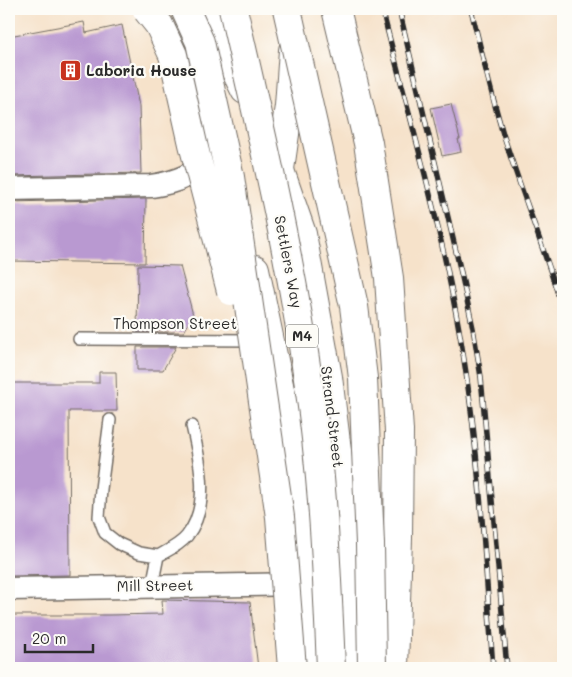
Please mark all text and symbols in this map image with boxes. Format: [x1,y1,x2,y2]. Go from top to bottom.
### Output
building icon: Laboria House [58,59,82,83]
place label: Laboria House [86,60,196,80]
street label: Settlers Way [270,214,308,310]
street label: Thompson Street [113,313,237,333]
road number: M4 [286,324,318,348]
street label: Strand Street [317,365,349,469]
street label: Mill Street [117,574,193,596]
scale bar [25,622,92,654]
text: 20 m [32,628,66,648]

